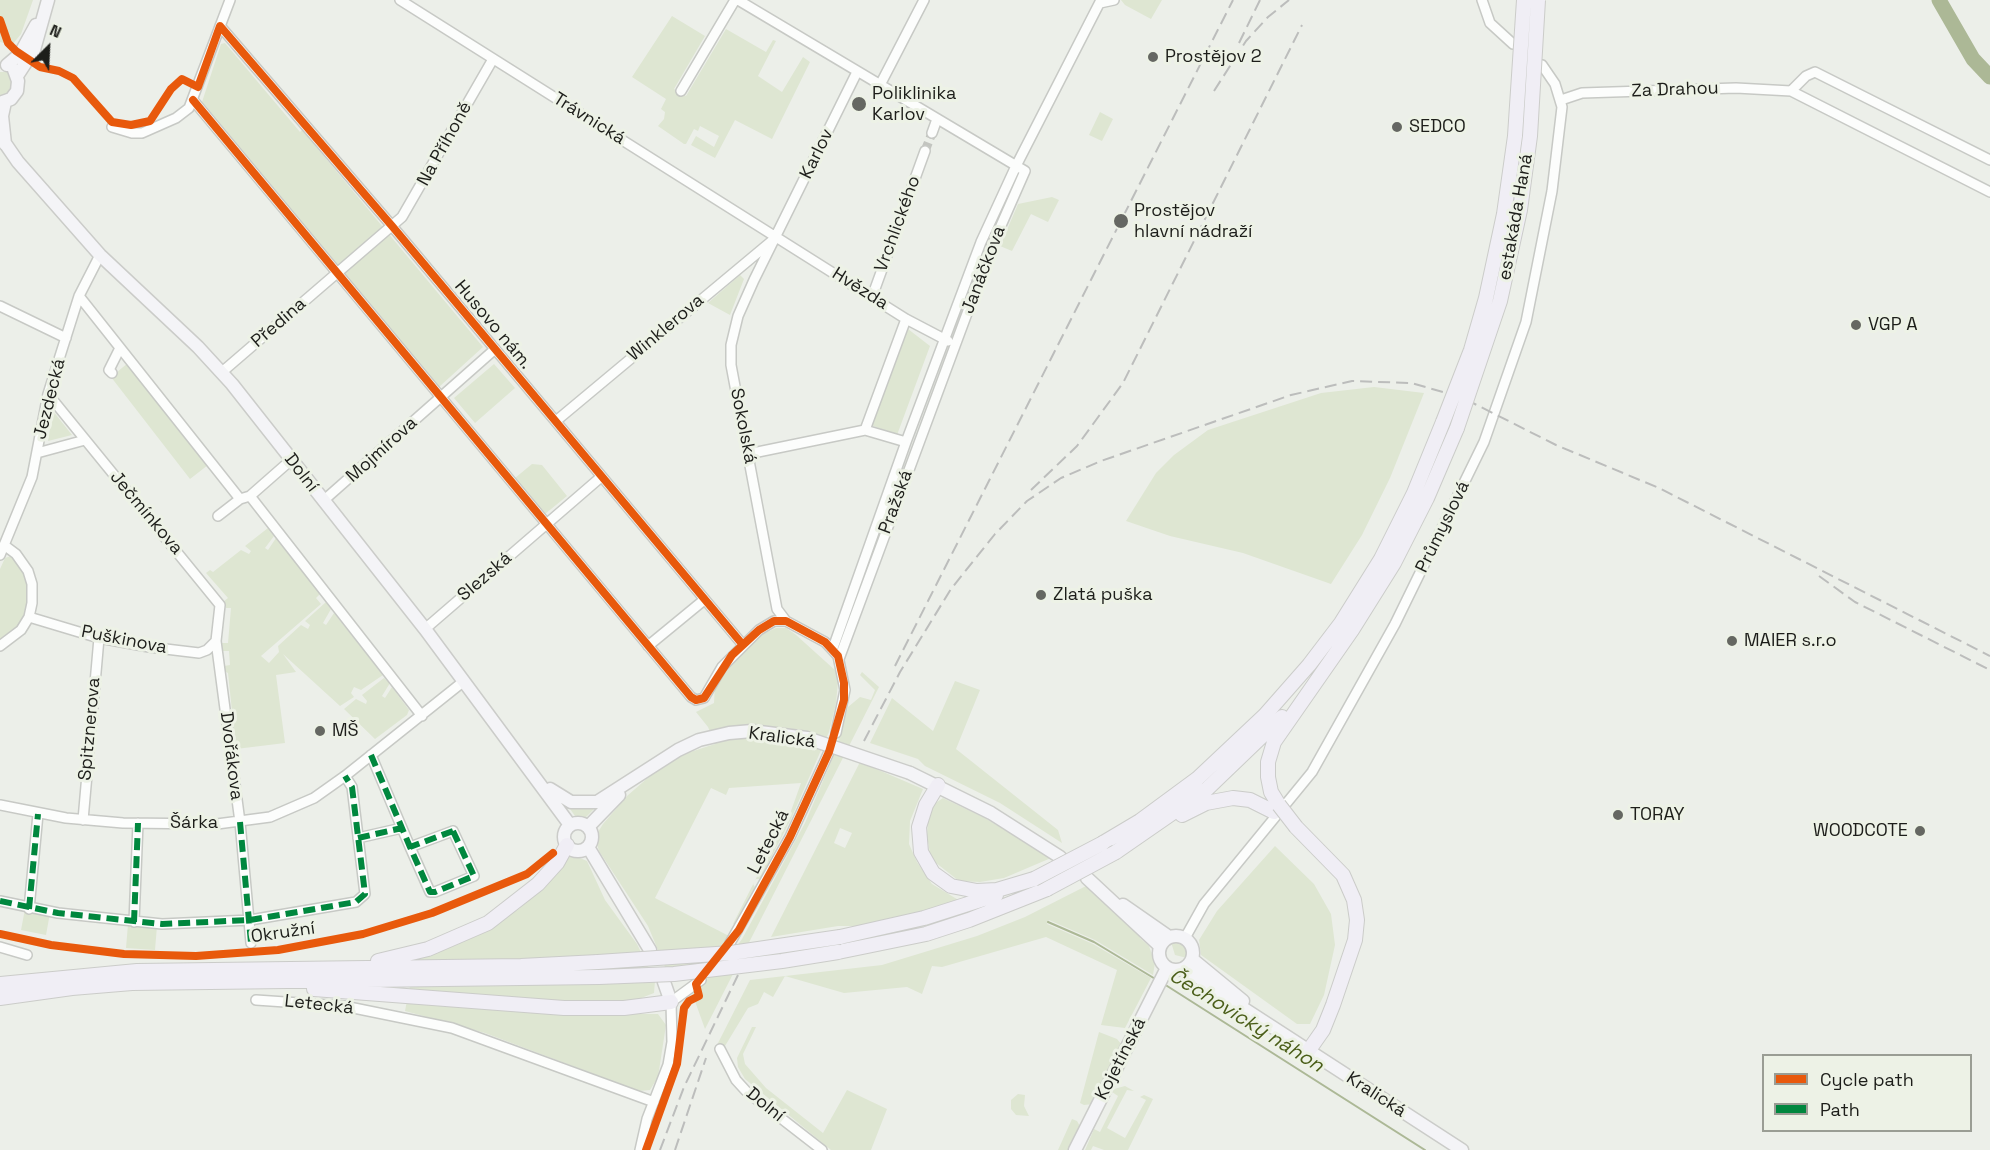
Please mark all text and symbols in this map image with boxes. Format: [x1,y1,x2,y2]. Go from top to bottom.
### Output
north arrow [18,18,78,78]
text: N [46,19,65,43]
place label: Prostějov 2 [1165,46,1262,68]
marker: Prostějov 2 [1146,50,1160,64]
street label: Za Drahou [1631,78,1719,102]
place label: Poliklinika Karlov [872,83,956,125]
street label: Trávnická [549,88,629,150]
marker: Poliklinika Karlov [850,95,868,113]
street label: Na Příhoně [413,98,477,190]
place label: SEDCO [1409,116,1466,138]
marker: SEDCO [1390,120,1404,134]
street label: Karlov [796,125,838,183]
street label: estakáda Haná [1494,152,1538,282]
street label: Vrchlického [871,173,925,275]
place label: Prostějov hlavní nádraží [1134,200,1252,242]
marker: Prostějov hlavní nádraží [1112,212,1130,230]
street label: Janáčkova [957,223,1011,317]
street label: Hvězda [828,263,892,315]
street label: Husovo nám. [450,276,536,374]
street label: Winklerova [623,290,709,366]
street label: Předina [247,293,311,353]
place label: VGP A [1868,314,1918,336]
marker: VGP A [1849,318,1863,332]
street label: Jezdecká [30,356,70,442]
street label: Sokolská [725,387,761,465]
street label: Mojmírova [342,413,422,487]
street label: Dolní [279,449,323,497]
street label: Ječmínkova [105,467,187,559]
street label: Pražská [875,467,917,537]
street label: Průmyslová [1412,478,1474,576]
street label: Slezská [454,548,516,606]
place label: Zlatá puška [1053,584,1153,606]
marker: Zlatá puška [1034,588,1048,602]
street label: Puškinova [79,621,169,659]
place label: MAIER s.r.o [1744,630,1837,652]
marker: MAIER s.r.o [1725,634,1739,648]
street label: Spitznerova [75,677,105,781]
street label: Dvořákova [215,711,247,801]
place label: MŠ [332,720,359,742]
street label: Kralická [747,723,817,753]
marker: MŠ [313,724,327,738]
place label: TORAY [1630,804,1684,826]
street label: Letecká [744,806,794,878]
marker: TORAY [1611,808,1625,822]
street label: Šárka [170,812,218,834]
place label: WOODCOTE [1813,820,1908,842]
marker: WOODCOTE [1913,824,1927,838]
street label: Okružní [250,918,316,948]
water label: Čechovický náhon [1164,964,1328,1078]
street label: Letecká [283,991,355,1019]
street label: Kojetínská [1091,1014,1151,1104]
legend [1762,1054,1972,1132]
street label: Kralická [1342,1068,1410,1122]
text: Cycle path [1820,1068,1914,1091]
street label: Dolní [742,1083,788,1127]
text: Path [1820,1098,1860,1121]

